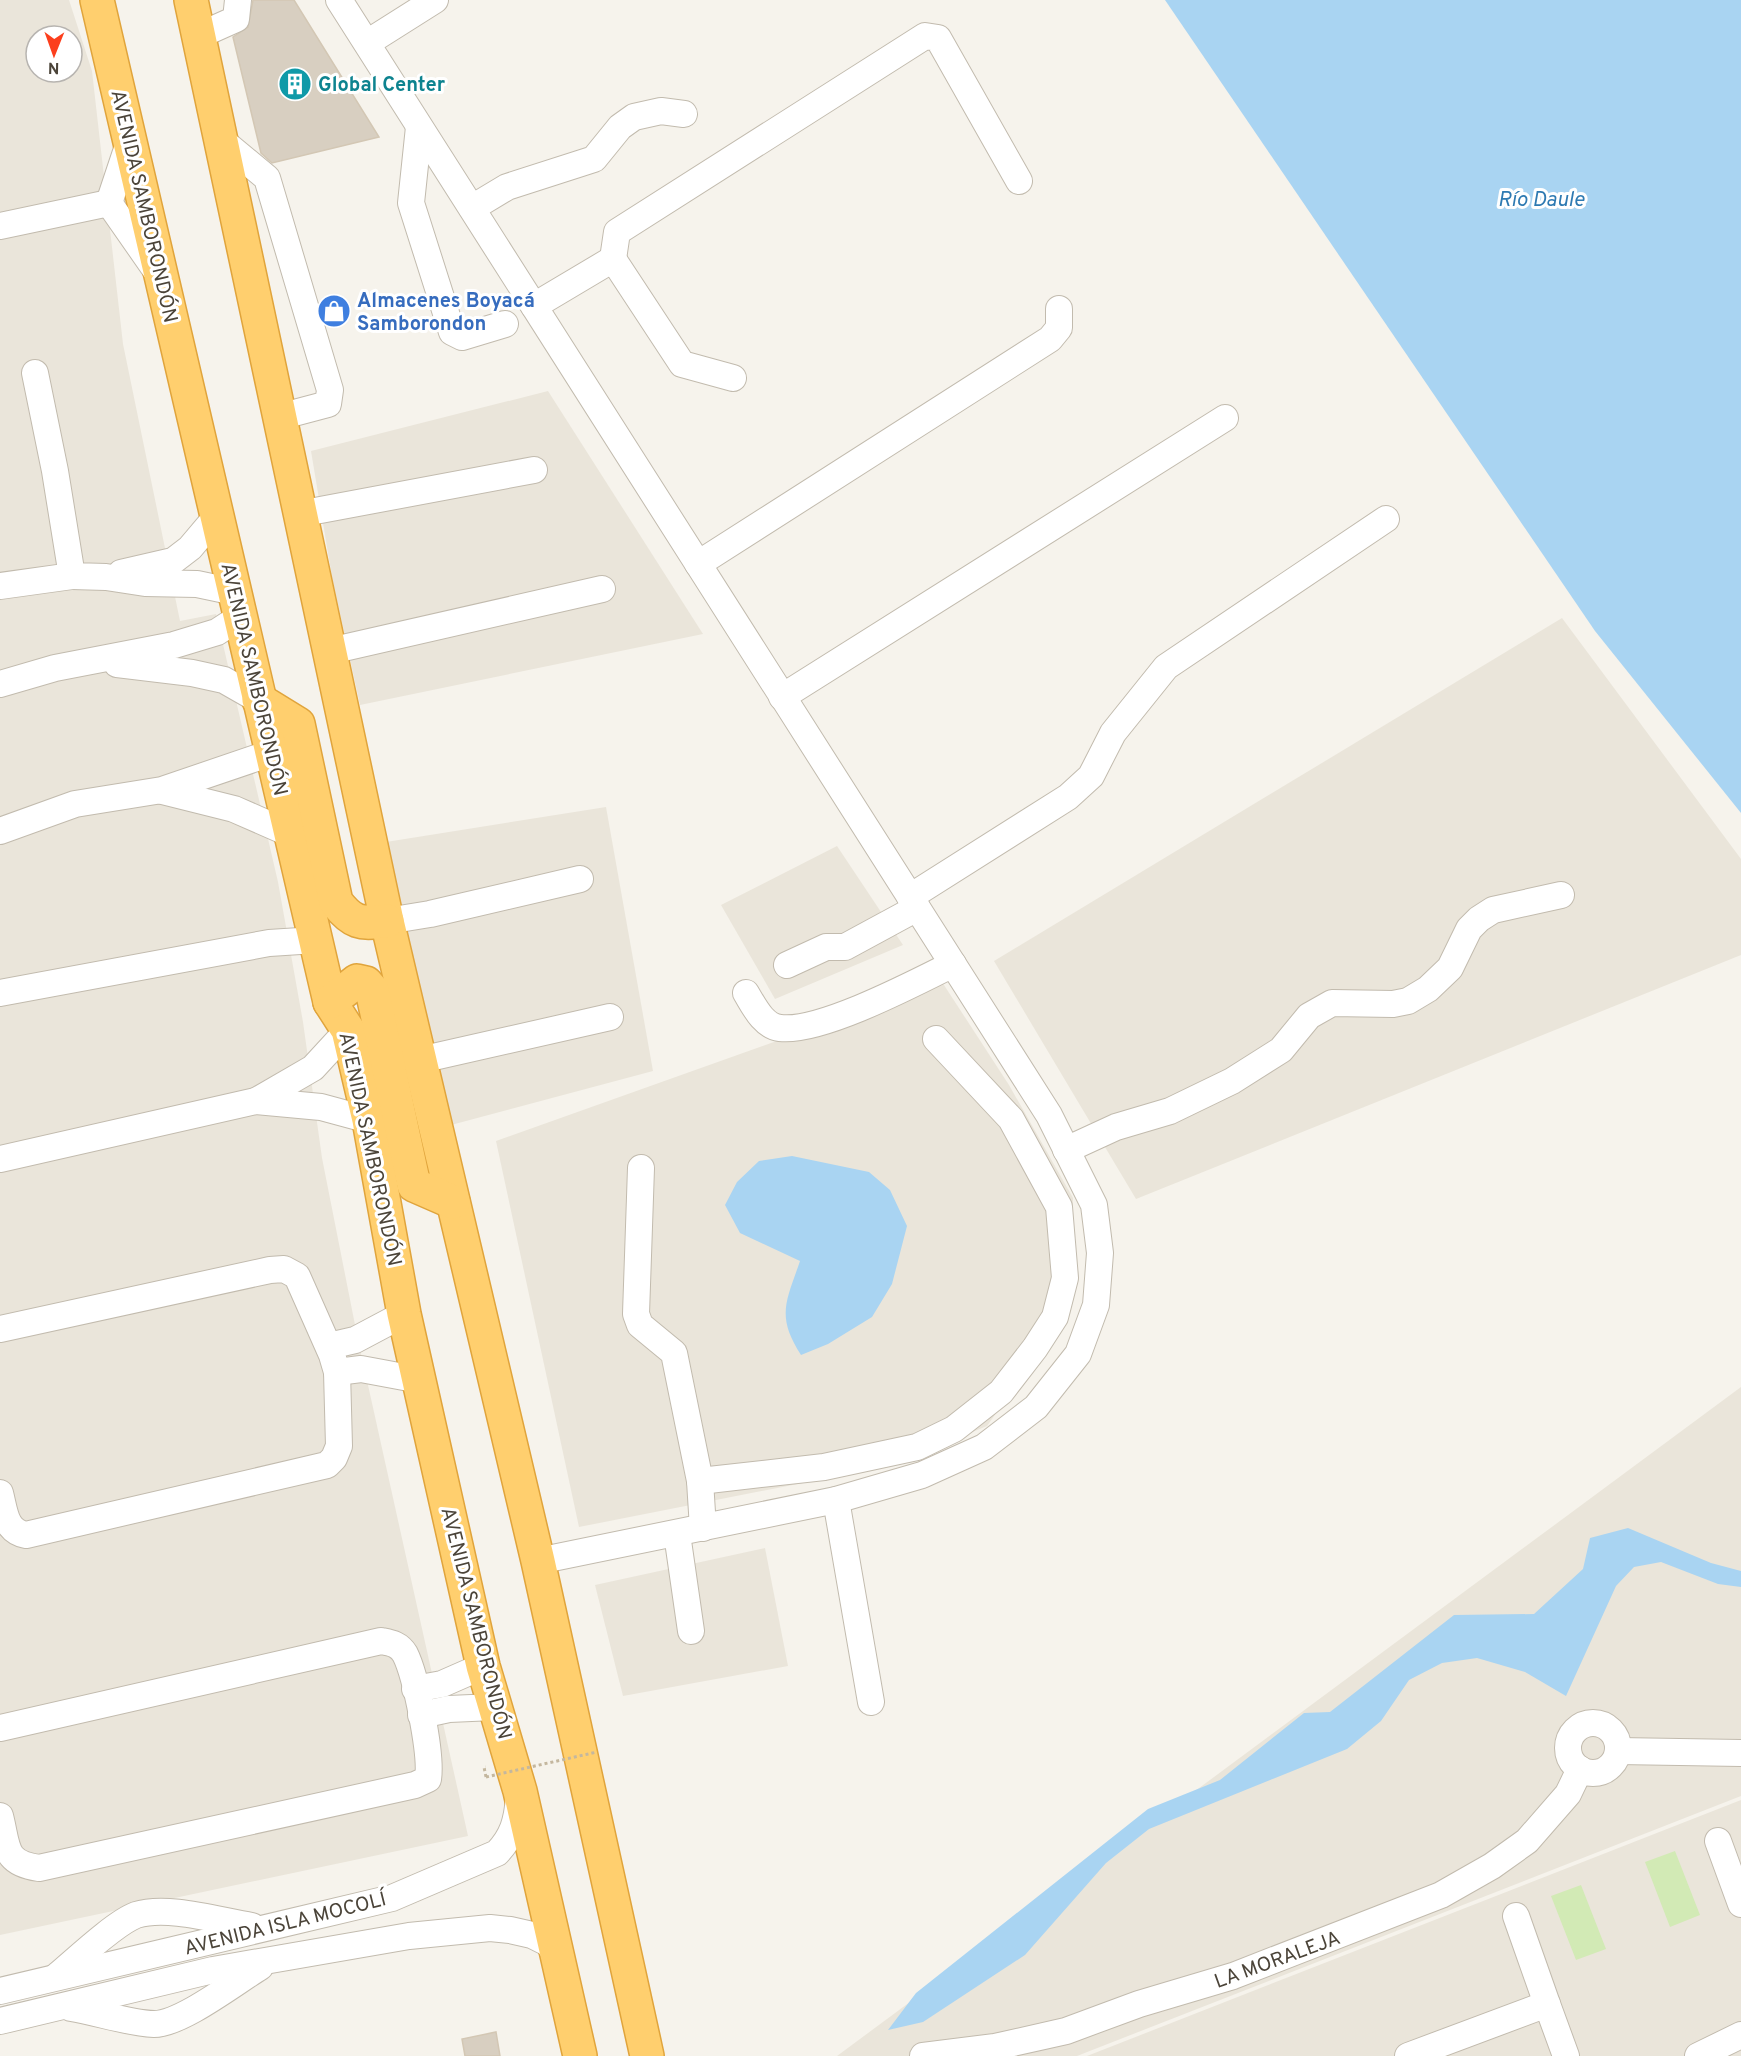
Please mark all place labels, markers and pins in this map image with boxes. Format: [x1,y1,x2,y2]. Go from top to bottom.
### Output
building icon: Global Center [277,66,313,102]
place label: Global Center [318,73,446,99]
place label: Almacenes Boyacá Samborondon [357,289,535,338]
shop icon: Almacenes Boyacá Samborondon [316,293,352,329]

